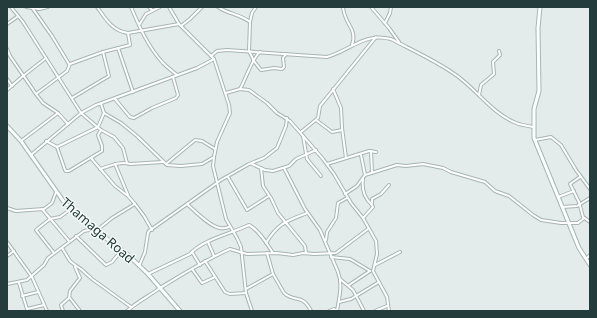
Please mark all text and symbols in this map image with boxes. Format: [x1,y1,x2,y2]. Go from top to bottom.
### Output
street label: Thamaga Road [57,193,139,267]

